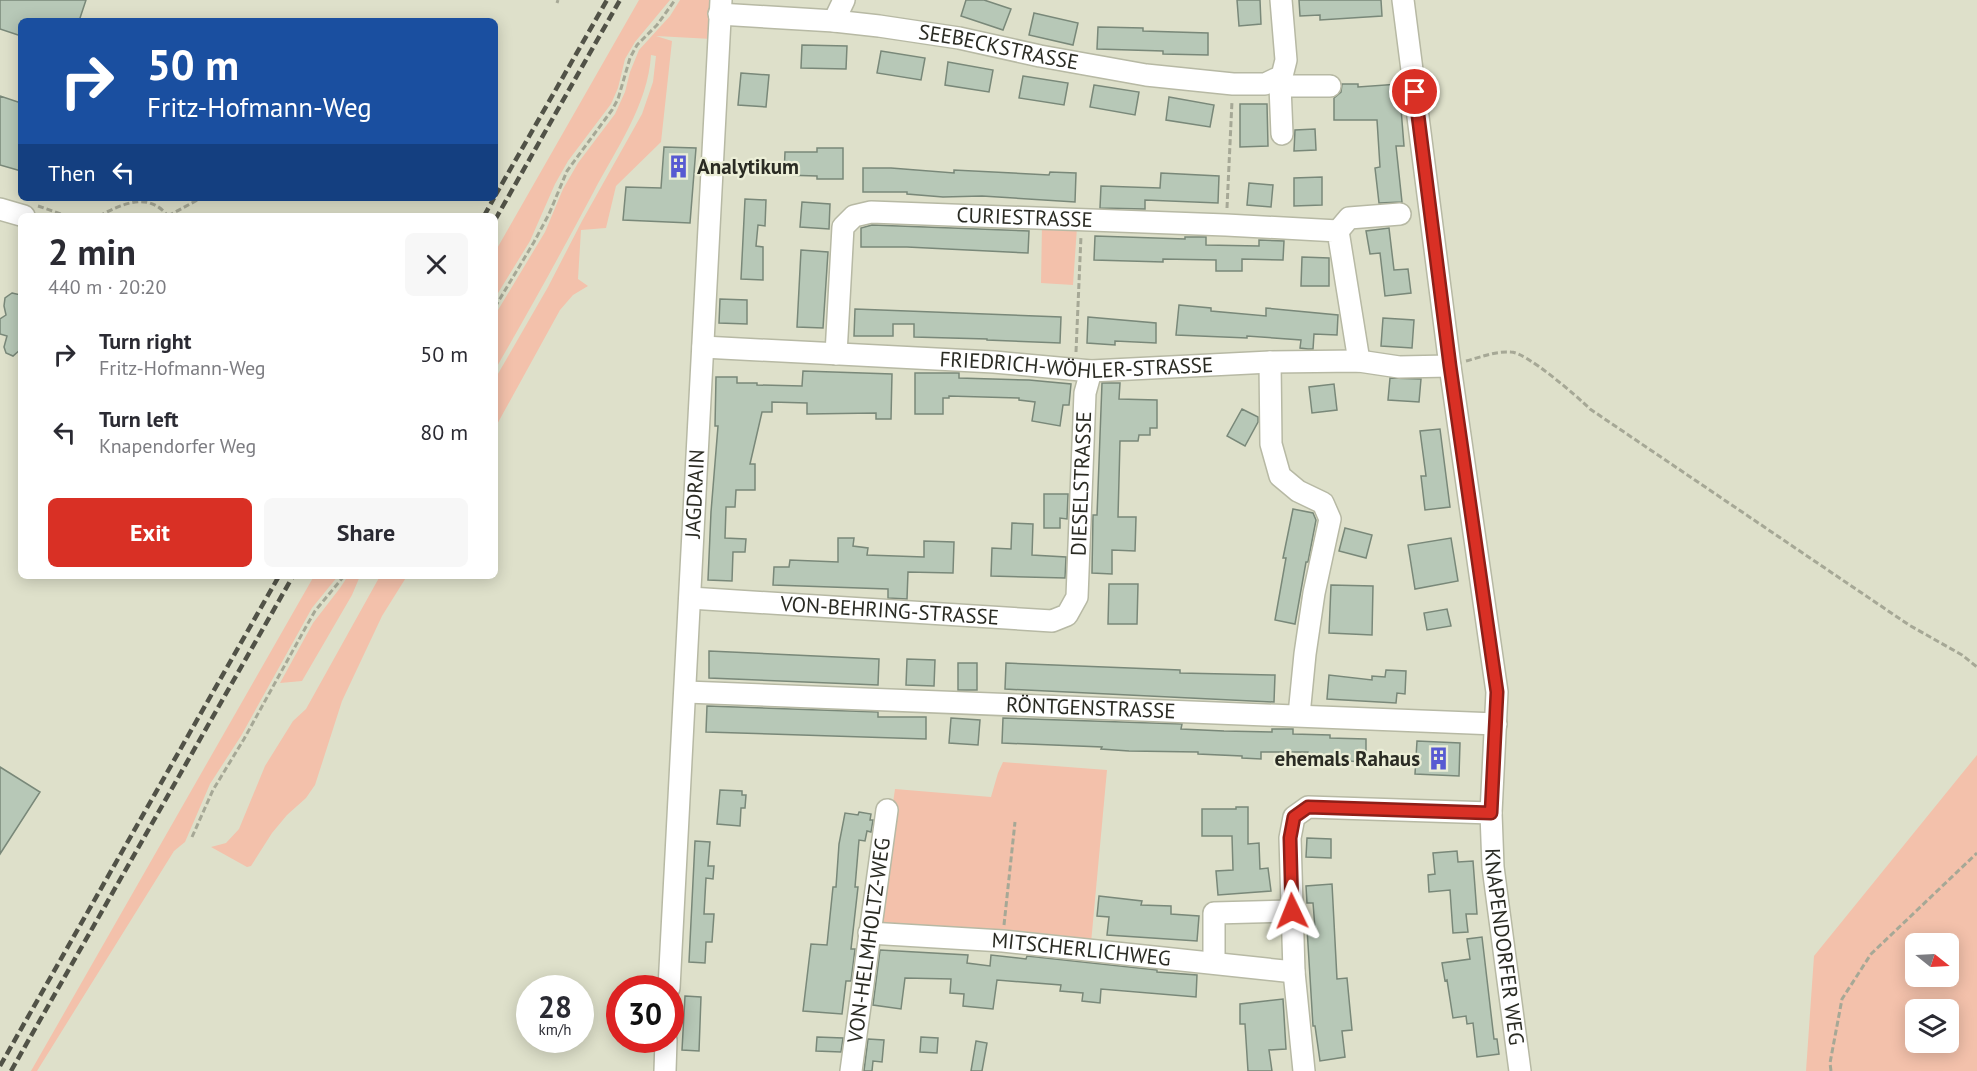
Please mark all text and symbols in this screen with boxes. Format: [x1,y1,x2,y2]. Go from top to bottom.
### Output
street label: SEEBECKSTRASSE [917,18,1081,76]
text: 50 m [147,37,239,92]
icon: right [48,42,126,120]
pin [1389,66,1440,117]
icon: arrive [1398,75,1431,108]
text: Fritz-Hofmann-Weg [147,90,372,124]
place label: Analytikum [697,153,799,180]
building icon: Analytikum [666,154,692,180]
icon: left [107,156,140,189]
text: Then [48,159,95,187]
street label: CURIESTRASSE [956,201,1093,233]
text: 2 min [48,228,136,275]
button: close [405,233,468,296]
text: 440 m · 20:20 [48,274,166,300]
text: Turn right [99,327,191,355]
icon: right [48,338,81,371]
text: 50 m [420,340,468,368]
street label: FRIEDRICH-WÖHLER-STRASSE [939,345,1214,384]
text: Fritz-Hofmann-Weg [99,355,266,381]
text: Turn left [99,405,179,433]
street label: DIESELSTRASSE [1065,411,1097,557]
icon: left [48,416,81,449]
text: 80 m [420,418,468,446]
text: Knapendorfer Weg [99,433,256,459]
street label: JAGDRAIN [679,449,710,540]
button: Exit [48,498,252,567]
button: Share [264,498,468,567]
street label: VON-BEHRING-STRASSE [779,590,1000,631]
street label: RÖNTGENSTRASSE [1005,691,1176,724]
place label: ehemals Rahaus [1274,745,1420,772]
building icon: ehemals Rahaus [1425,746,1451,772]
street label: VON-HELMHOLTZ-WEG [841,836,896,1045]
street label: KNAPENDORFER WEG [1479,848,1530,1047]
position arrow [1260,879,1324,943]
street label: MITSCHERLICHWEG [991,926,1172,972]
north arrow [1905,933,1959,987]
map controls [1905,933,1959,1053]
speed limit sign: 30 [606,975,684,1053]
text: 28 [538,987,572,1026]
button: layers [1905,999,1959,1053]
text: km/h [539,1020,571,1039]

